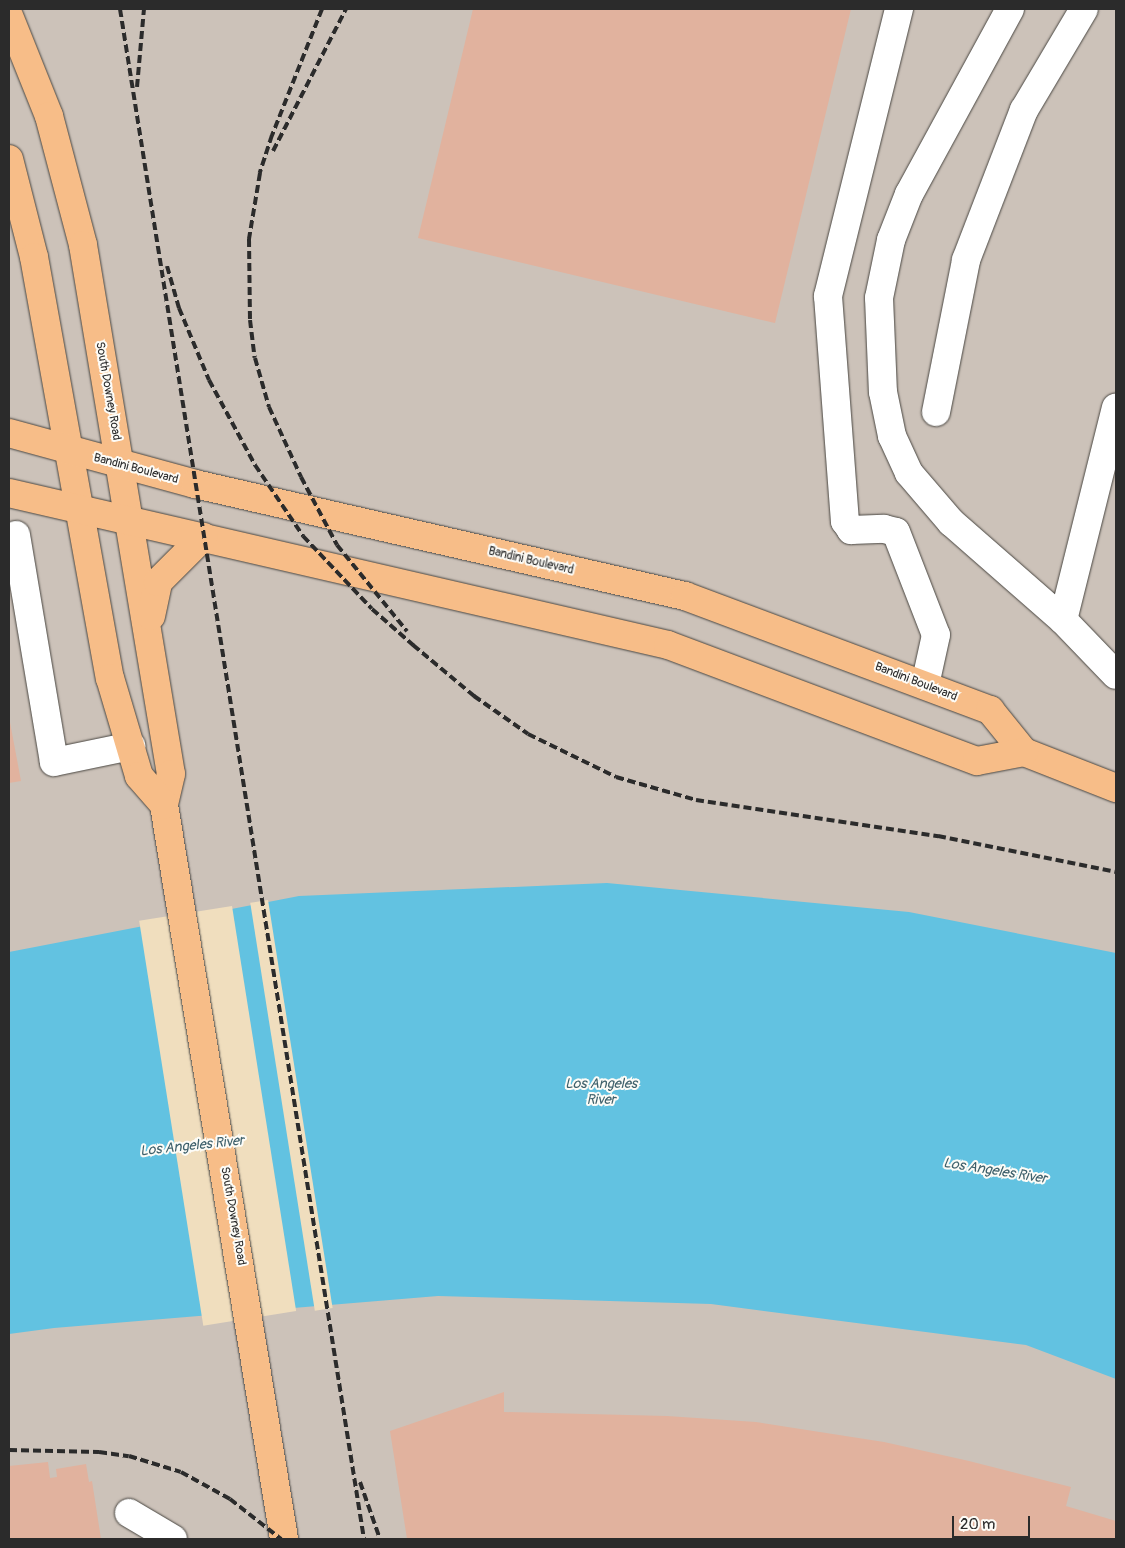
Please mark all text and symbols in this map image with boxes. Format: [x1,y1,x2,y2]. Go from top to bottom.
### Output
street label: South Downey Road [92,341,124,441]
street label: Bandini Boulevard [92,451,180,487]
street label: Bandini Boulevard [487,544,575,578]
street label: Bandini Boulevard [873,660,959,704]
water label: Los Angeles River [565,1076,637,1108]
water label: Los Angeles River [139,1132,245,1160]
water label: Los Angeles River [942,1155,1048,1187]
street label: South Downey Road [217,1166,249,1266]
scale bar [955,1506,1032,1538]
text: 20 m [960,1515,995,1534]

